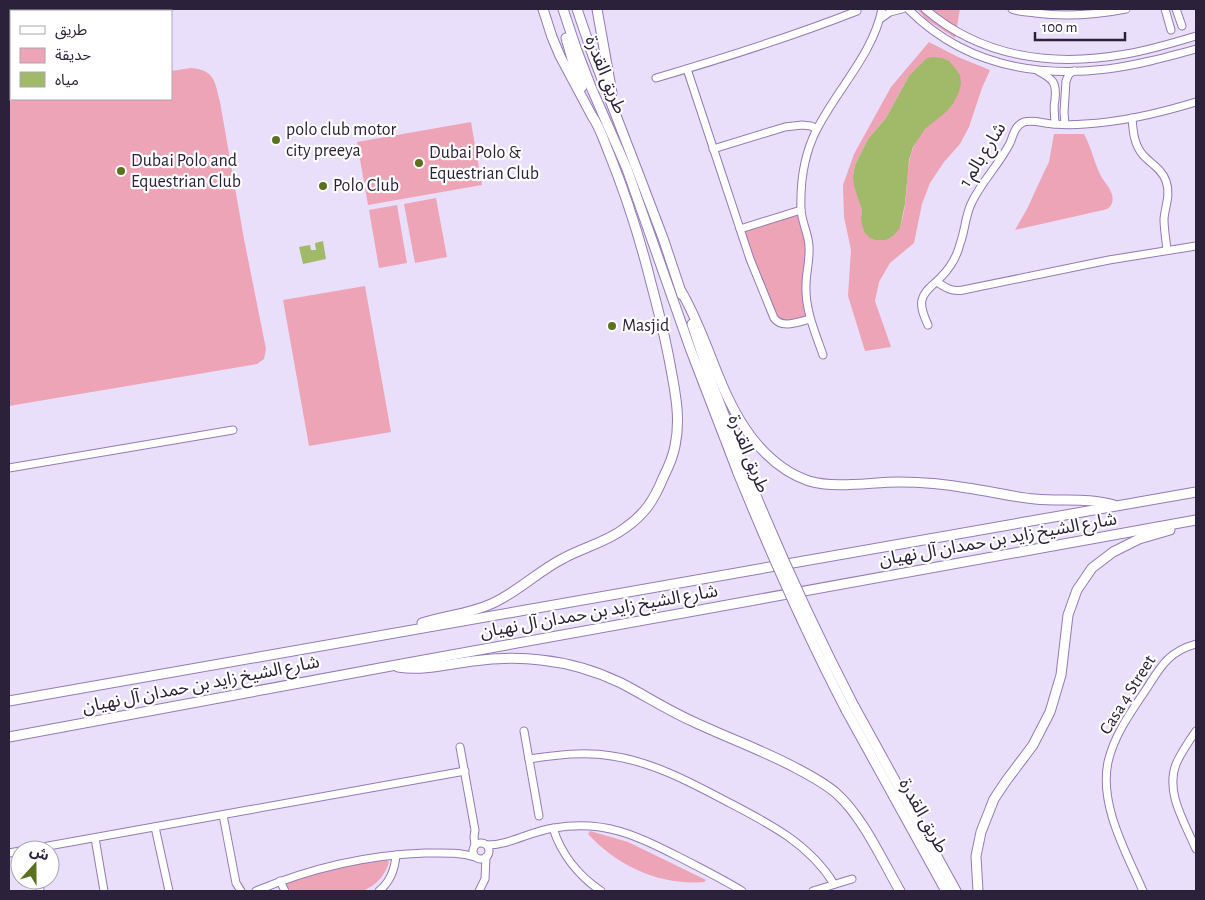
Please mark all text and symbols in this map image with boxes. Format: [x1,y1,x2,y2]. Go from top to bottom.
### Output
legend [10,10,172,100]
scale bar [1035,10,1125,42]
text: 100 m [1042,20,1077,35]
text: طريق [55,23,87,40]
street label: طريق القدرة [580,33,629,117]
text: حديقة [55,48,91,63]
text: مياه [55,73,79,88]
street label: شارع بالم 1 [956,120,1013,192]
place label: polo club motor city preeya [286,121,396,160]
marker: polo club motor city preeya [270,134,282,146]
place label: Dubai Polo & Equestrian Club [429,144,539,183]
place label: Dubai Polo and Equestrian Club [131,152,241,191]
marker: Dubai Polo & Equestrian Club [413,157,425,169]
marker: Dubai Polo and Equestrian Club [115,165,127,177]
place label: Polo Club [333,177,399,195]
marker: Polo Club [317,180,329,192]
place label: Masjid [622,317,669,335]
marker: Masjid [606,320,618,332]
street label: طريق القدرة [723,412,772,496]
street label: شارع الشيخ زايد بن حمدان آل نهيان [877,509,1119,574]
street label: شارع الشيخ زايد بن حمدان آل نهيان [478,581,720,646]
street label: شارع الشيخ زايد بن حمدان آل نهيان [81,652,322,721]
street label: Casa 4 Street [1097,652,1160,738]
street label: طريق القدرة [894,776,951,857]
north arrow [10,840,60,890]
text: ش [28,844,51,864]

